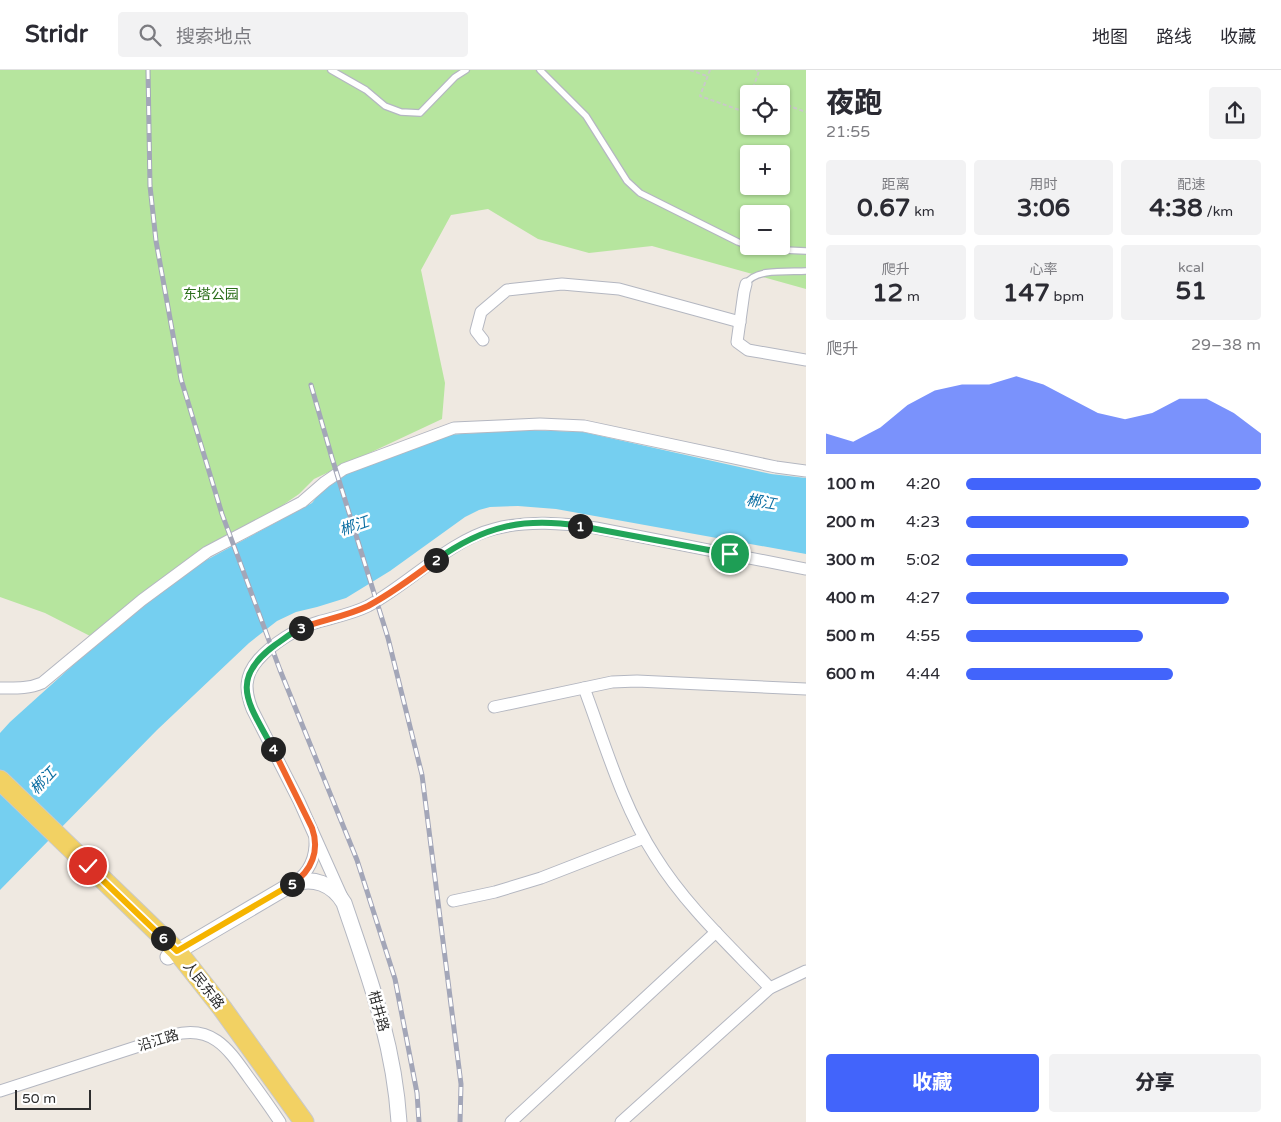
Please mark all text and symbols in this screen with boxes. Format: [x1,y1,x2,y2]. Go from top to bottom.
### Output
search box [118,12,468,57]
text: Stridr [25,20,88,49]
icon: search [136,21,164,49]
text: 搜索地点 [176,26,252,48]
text: 地图 [1092,26,1128,48]
text: 路线 [1156,26,1192,48]
text: 收藏 [1220,26,1256,48]
map controls [740,85,790,255]
button: locate [740,85,790,135]
text: 夜跑 [826,86,882,120]
button: share [1209,87,1261,139]
text: 21:55 [826,122,870,142]
button: + [740,145,790,195]
text: 距离 [882,176,910,193]
text: 用时 [1029,176,1057,193]
text: 配速 [1177,176,1205,193]
text: 0.67 [857,193,911,223]
text: 3:06 [1017,193,1070,223]
text: 4:38 [1149,193,1203,223]
text: km [911,203,935,220]
text: /km [1203,203,1233,220]
button: − [740,205,790,255]
text: kcal [1178,259,1204,276]
text: 爬升 [882,261,910,278]
text: 心率 [1029,261,1057,278]
text: 51 [1175,276,1207,306]
text: 12 [872,278,903,308]
text: 147 [1003,278,1050,308]
park label: 东塔公园 [183,286,239,303]
text: m [903,288,920,305]
text: bpm [1050,288,1084,305]
text: 29–38 m [1191,335,1261,355]
text: 爬升 [826,339,858,359]
text: 100 m [826,474,875,494]
text: 4:20 [906,474,940,494]
water label: 郴江 [745,491,779,514]
water label: 郴江 [337,512,373,539]
text: 200 m [826,512,875,532]
text: 4:23 [906,512,940,532]
pin: 1 [568,514,592,538]
text: 1 [576,518,585,535]
pin [709,533,751,575]
icon: arrive [716,540,744,568]
pin: 2 [424,548,448,572]
text: 300 m [826,550,875,570]
text: 5:02 [906,550,940,570]
text: 2 [432,552,441,569]
text: 400 m [826,588,875,608]
text: 4:27 [906,588,940,608]
pin: 3 [288,616,314,640]
text: 3 [297,620,306,637]
text: 500 m [826,626,875,646]
text: 4:55 [906,626,940,646]
text: 600 m [826,664,875,684]
text: 4:44 [906,664,940,684]
pin: 4 [260,736,286,762]
text: 4 [269,741,278,758]
water label: 郴江 [26,763,61,798]
pin [67,845,109,887]
icon: check [74,852,102,880]
pin: 5 [280,872,304,896]
text: 5 [288,876,297,893]
pin: 6 [150,926,176,950]
text: 6 [159,930,168,947]
street label: 人民东路 [180,958,228,1013]
street label: 柑井路 [365,989,392,1034]
street label: 沿江路 [136,1026,181,1055]
button: 收藏 [826,1054,1039,1112]
button: 分享 [1049,1054,1261,1112]
scale bar [15,1087,91,1110]
text: 50 m [22,1090,56,1107]

